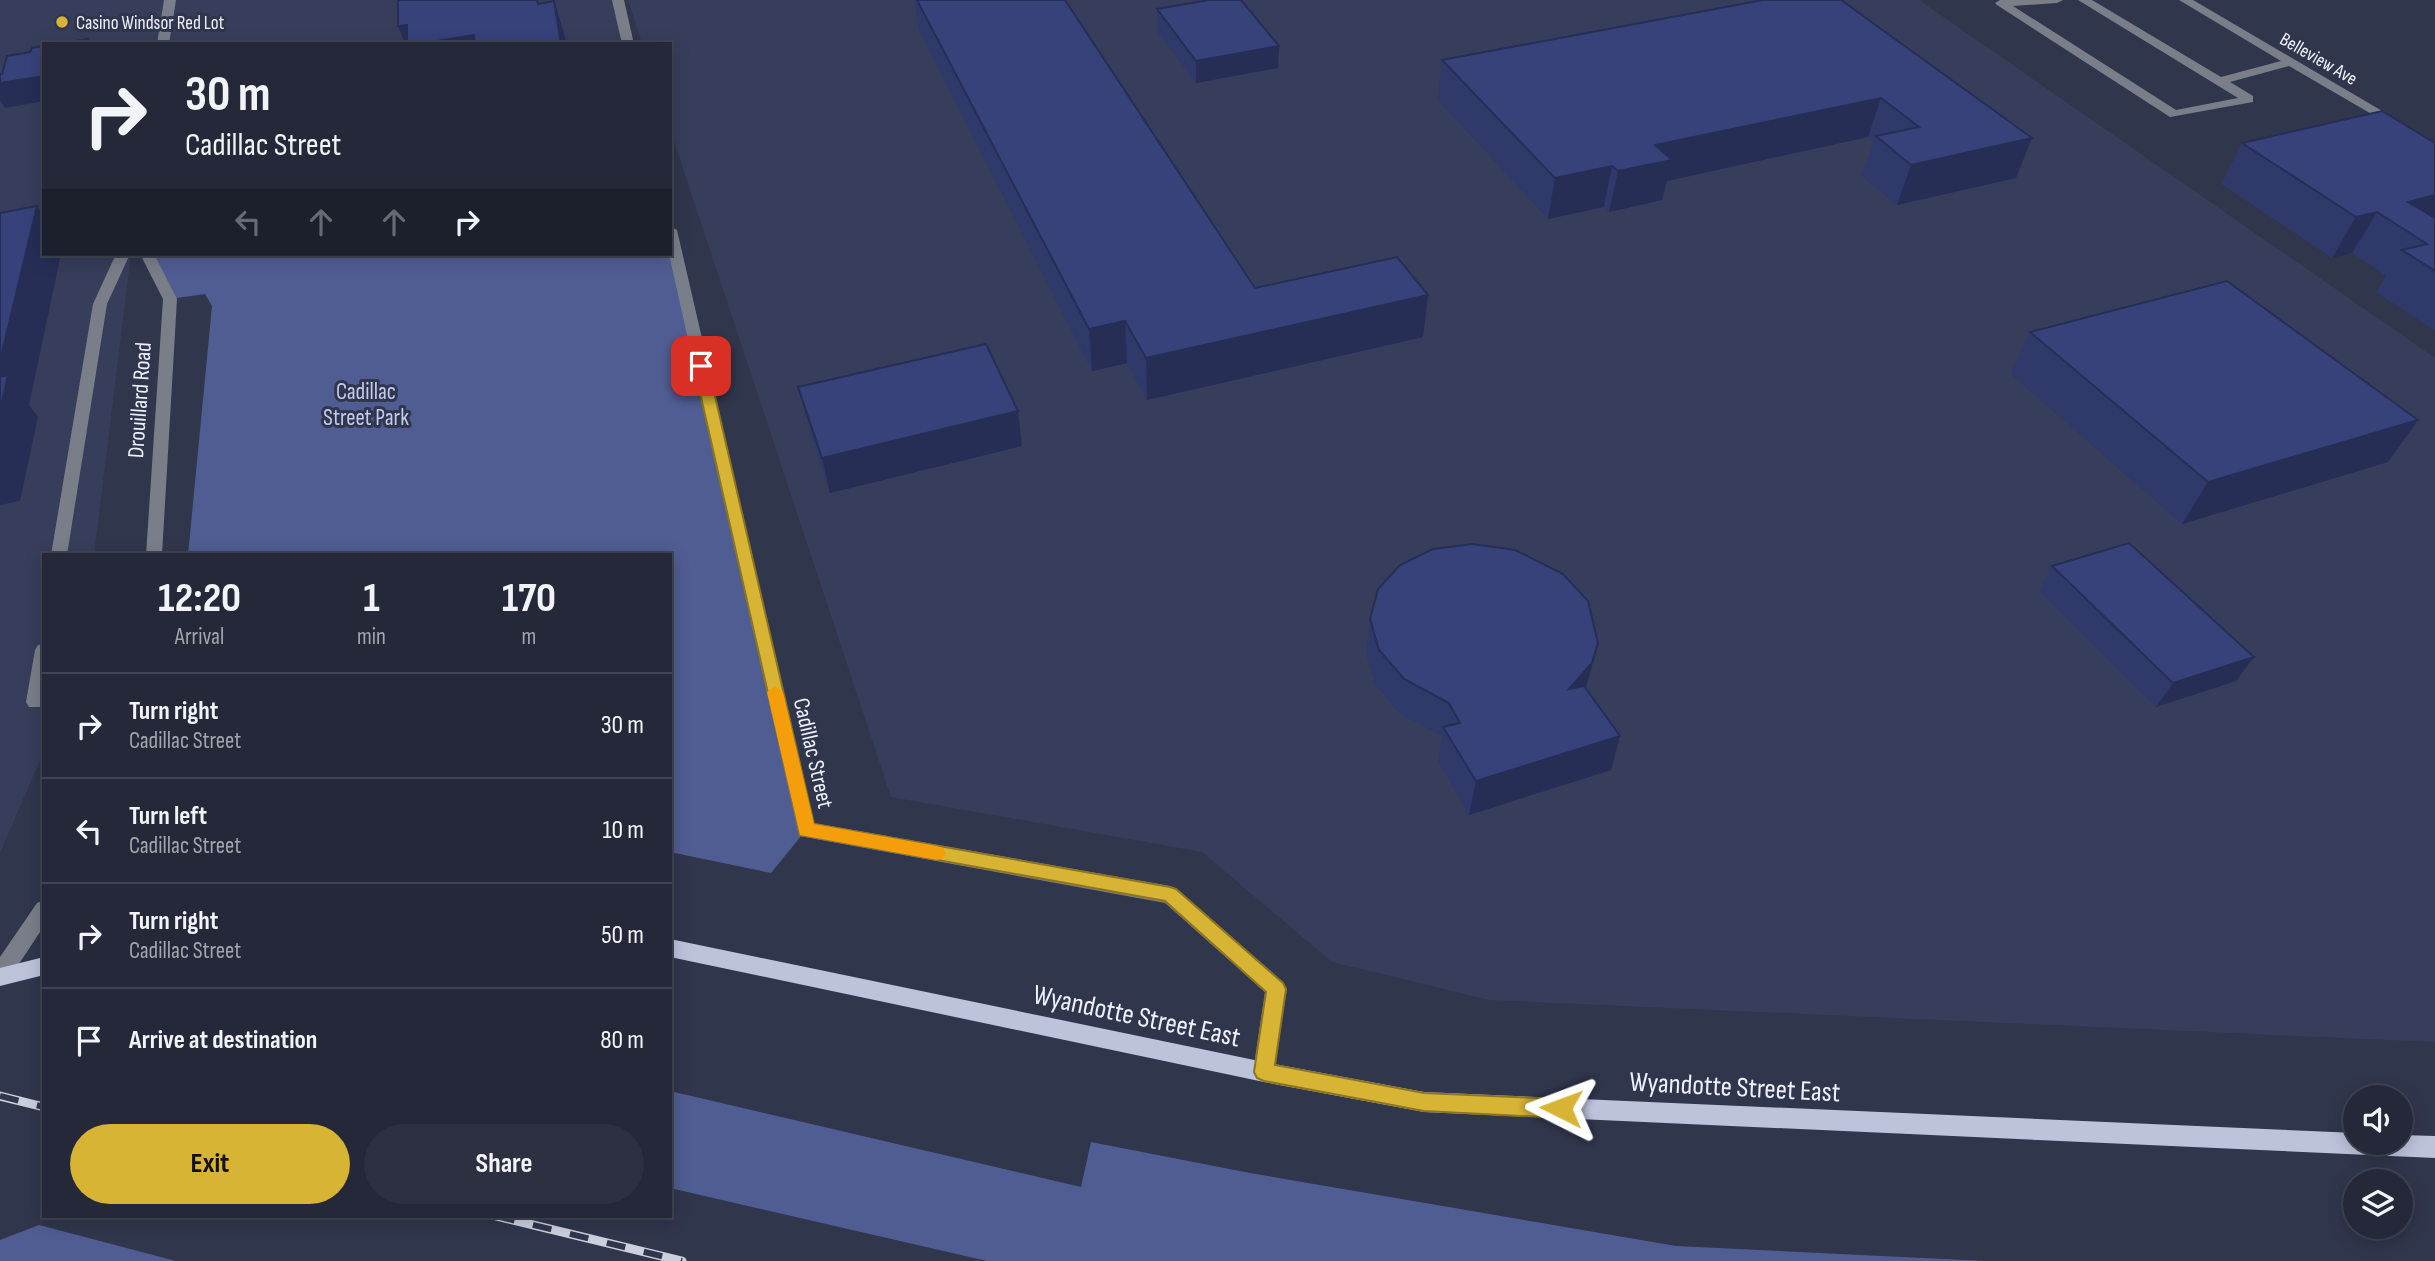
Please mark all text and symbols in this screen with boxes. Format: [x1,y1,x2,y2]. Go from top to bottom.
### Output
place label: Casino Windsor Red Lot [76,12,225,35]
marker: Casino Windsor Red Lot [54,14,70,30]
street label: Belleview Ave [2275,28,2361,91]
text: 30 m [185,66,270,125]
icon: right [70,70,161,161]
text: Cadillac Street [185,126,341,165]
icon: left [229,203,267,241]
icon: ahead [302,203,340,241]
icon: ahead [375,203,413,241]
icon: right [448,203,486,241]
pin [671,336,731,396]
street label: Drouillard Road [122,341,158,459]
icon: arrive [682,347,720,385]
park label: Cadillac Street Park [323,378,409,432]
text: 12:20 [158,573,241,624]
text: 1 [363,573,380,624]
text: 170 [502,573,556,624]
text: Arrival [175,623,224,651]
text: min [357,623,386,651]
text: m [522,623,536,651]
street label: Cadillac Street [787,695,839,811]
text: Turn right [129,696,218,727]
icon: right [70,707,108,745]
text: 30 m [601,710,644,741]
text: Cadillac Street [129,727,241,755]
text: Turn left [129,801,207,832]
icon: left [70,812,108,850]
text: 10 m [602,815,644,846]
text: Cadillac Street [129,832,241,860]
text: Turn right [129,906,218,937]
icon: right [70,917,108,955]
text: 50 m [601,920,644,951]
text: Cadillac Street [129,937,241,965]
street label: Wyandotte Street East [1030,978,1243,1055]
icon: arrive [70,1022,108,1060]
text: Arrive at destination [129,1025,317,1056]
text: 80 m [600,1025,644,1056]
street label: Wyandotte Street East [1629,1065,1841,1109]
position arrow [1524,1071,1598,1145]
map controls [2343,1085,2413,1239]
button: sound [2343,1085,2413,1155]
button: Exit [70,1124,350,1204]
button: Share [364,1124,644,1204]
button: layers [2343,1169,2413,1239]

